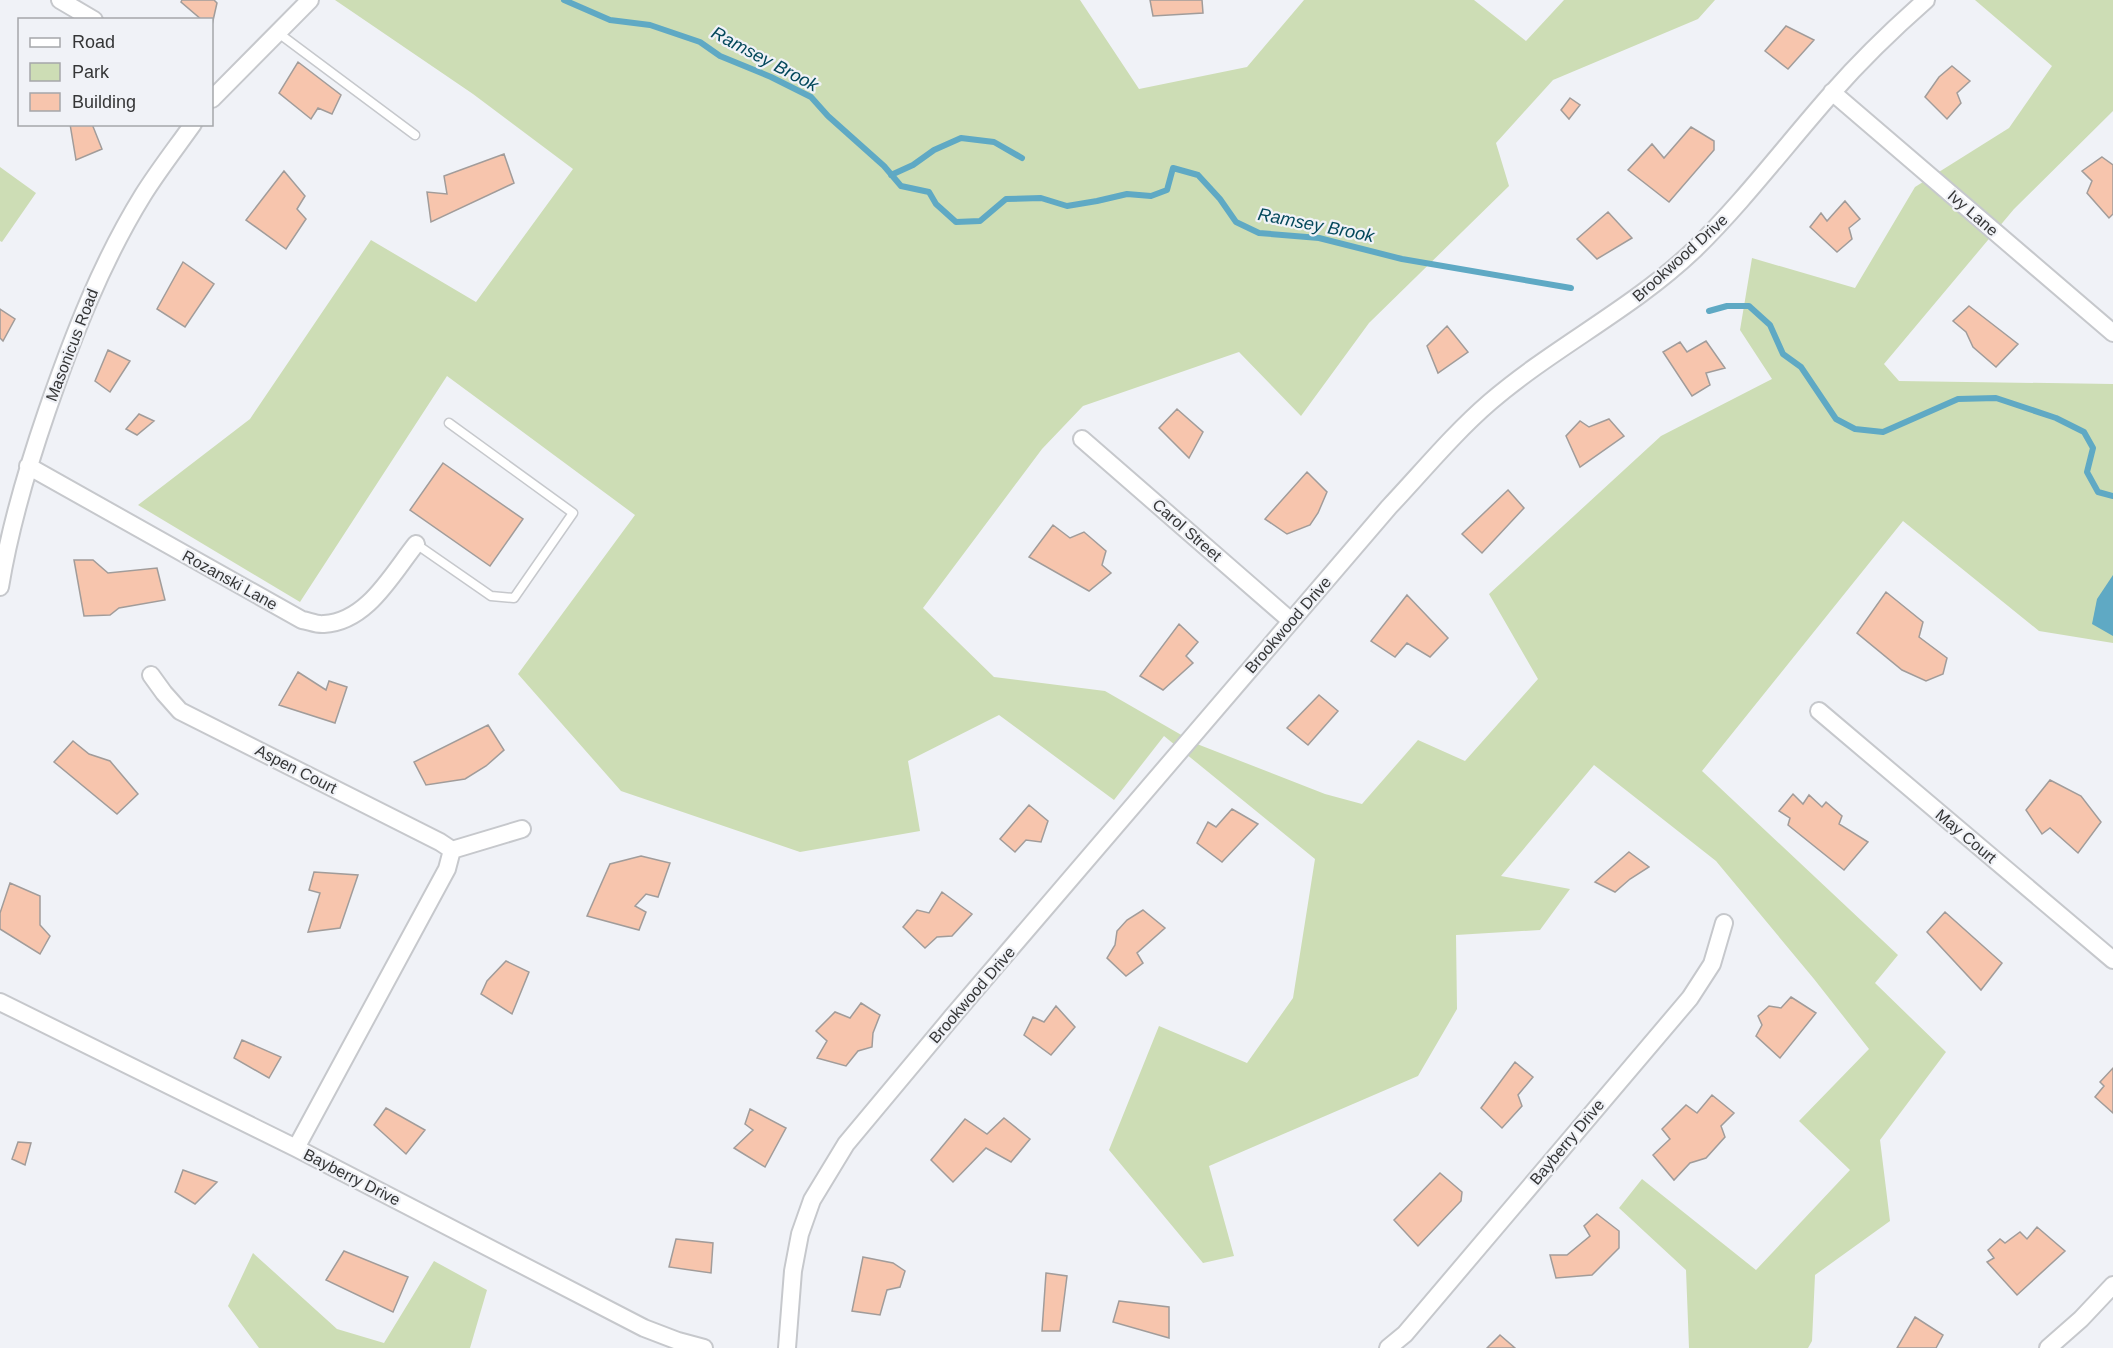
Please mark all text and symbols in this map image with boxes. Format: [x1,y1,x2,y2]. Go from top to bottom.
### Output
legend [18,18,213,126]
water label: Ramsey Brook [708,22,823,96]
text: Road [72,32,115,52]
text: Park [72,62,110,82]
text: Building [72,92,136,112]
street label: Ivy Lane [1945,187,2001,239]
water label: Ramsey Brook [1256,204,1377,246]
street label: Brookwood Drive [1629,211,1731,305]
street label: Masonicus Road [43,286,101,404]
street label: Carol Street [1149,496,1225,565]
street label: Rozanski Lane [180,547,280,613]
street label: Brookwood Drive [1242,573,1334,677]
street label: Aspen Court [253,741,340,797]
street label: May Court [1932,806,2000,867]
street label: Brookwood Drive [926,943,1018,1047]
street label: Bayberry Drive [1526,1096,1608,1188]
street label: Bayberry Drive [301,1145,403,1209]

